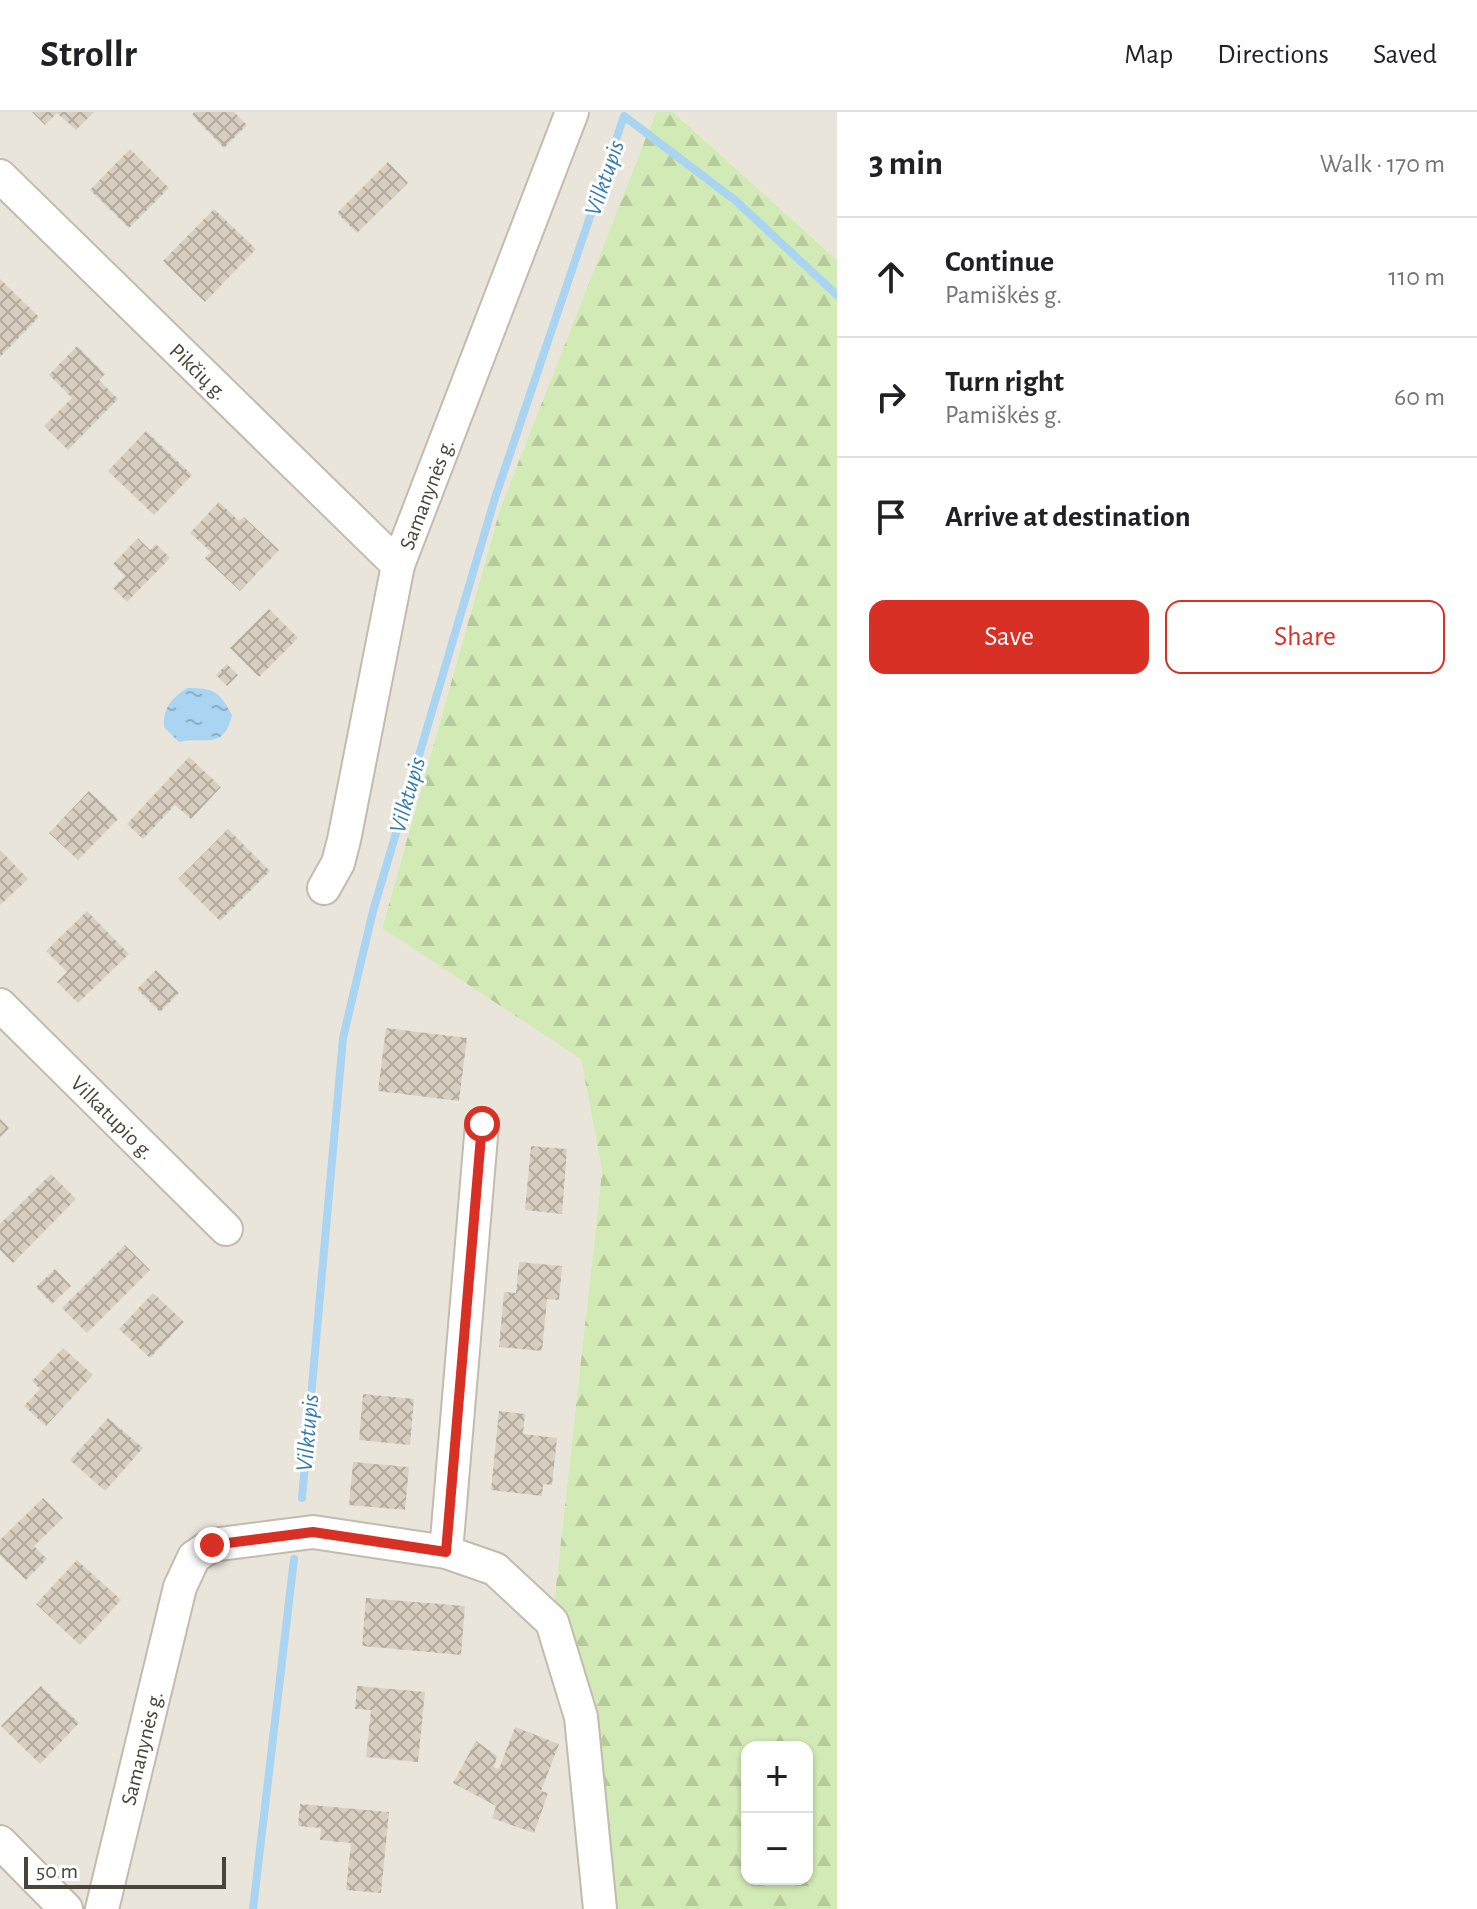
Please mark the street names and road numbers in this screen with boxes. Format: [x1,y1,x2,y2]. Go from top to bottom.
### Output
street label: Pikčių g. [165,339,231,404]
street label: Samanynės g. [396,436,458,553]
street label: Vilkatupio g. [66,1072,158,1164]
street label: Samanynės g. [117,1689,167,1808]

